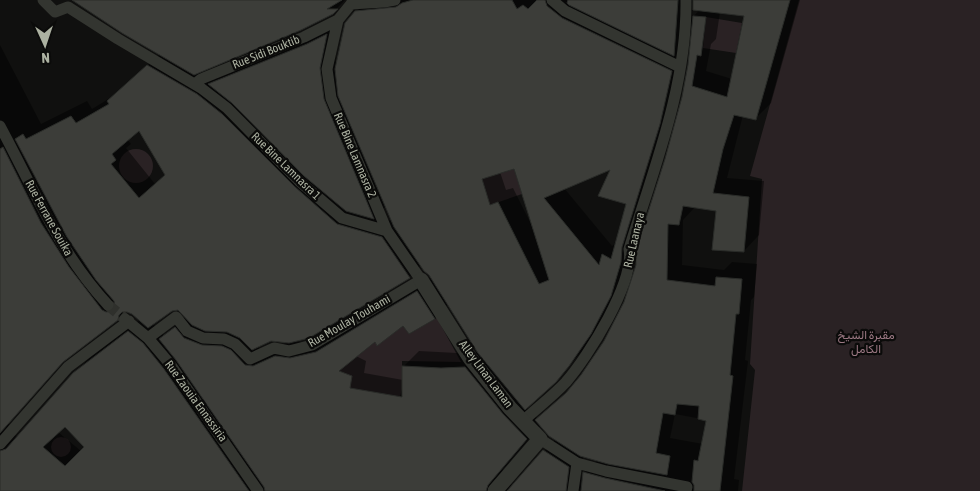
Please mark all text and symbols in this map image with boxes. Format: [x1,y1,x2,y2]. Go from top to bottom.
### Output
north arrow [20,20,70,70]
street label: Rue Sidi Bouktib [230,32,302,72]
text: N [41,50,50,66]
street label: Rue Bine Lamnasra 2 [331,110,379,200]
street label: Rue Bine Lamnasra 1 [248,129,324,203]
street label: Rue Ferrane Souika [22,178,76,258]
street label: Rue Laanaya [621,211,647,269]
street label: Rue Moulay Touhami [305,292,393,350]
park label: مقبرة الشيخ الكامل [837,328,895,357]
street label: Alley Linan Laman [456,338,516,410]
street label: Rue Zaouia Ennassiria [162,358,230,444]

